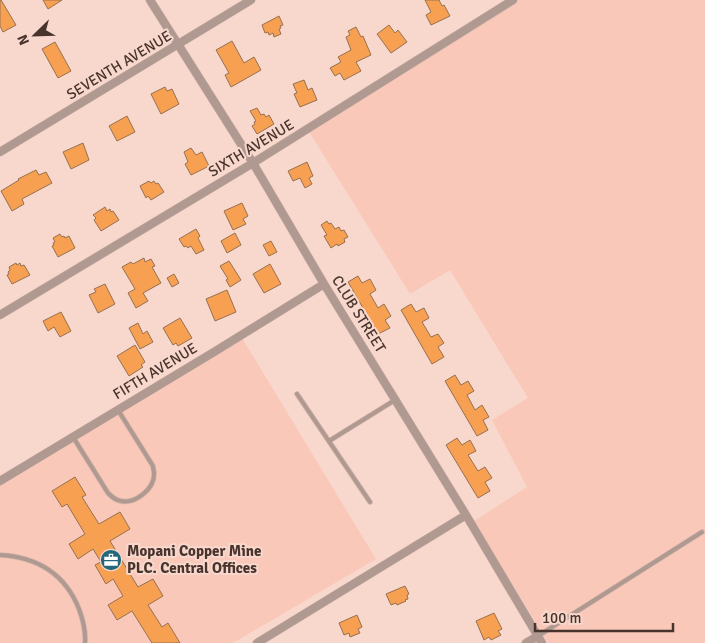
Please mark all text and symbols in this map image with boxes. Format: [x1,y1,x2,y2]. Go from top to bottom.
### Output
north arrow [10,10,60,60]
street label: SEVENTH AVENUE [63,27,175,103]
text: N [14,32,33,48]
street label: SIXTH AVENUE [205,115,297,181]
street label: CLUB STREET [328,272,390,356]
street label: FIFTH AVENUE [110,339,200,403]
place label: Mopani Copper Mine PLC. Central Offices [127,542,261,577]
office icon: Mopani Copper Mine PLC. Central Offices [99,548,123,572]
scale bar [535,600,672,632]
text: 100 m [542,609,582,627]

